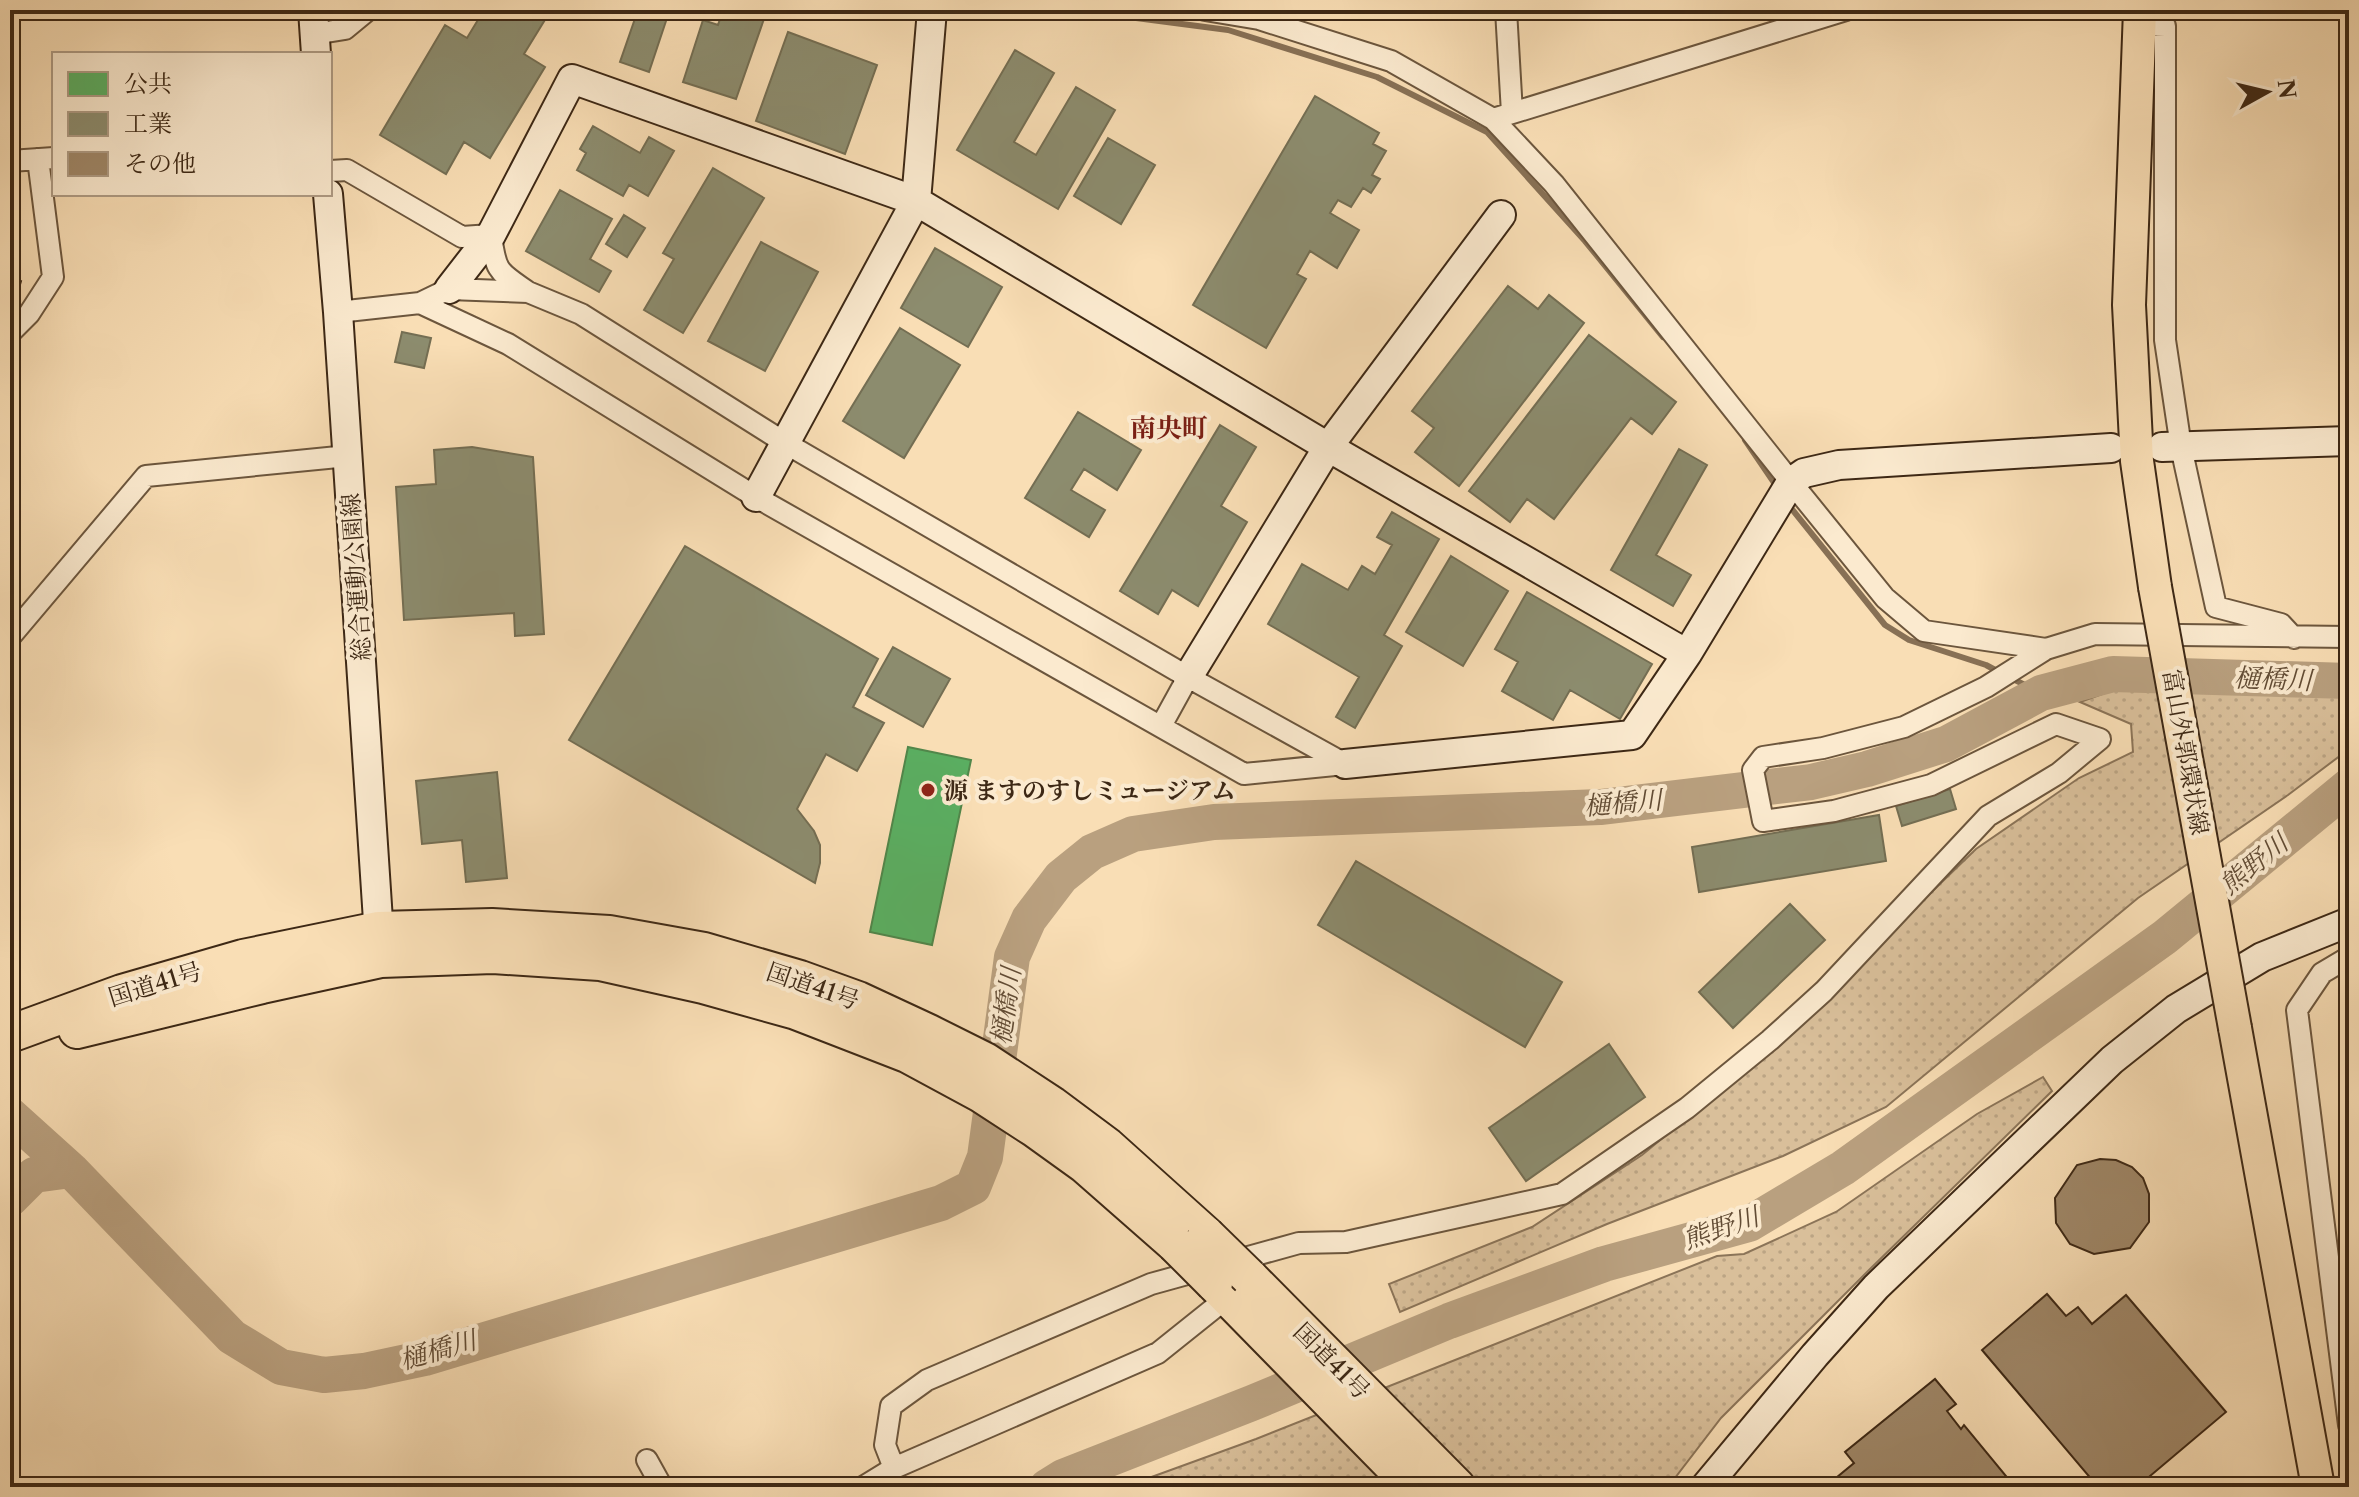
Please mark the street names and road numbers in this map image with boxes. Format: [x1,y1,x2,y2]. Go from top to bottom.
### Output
street label: 総合運動公園線 [336,492,376,662]
street label: 富山外郭環状線 [2157,667,2215,837]
street label: 国道41号 [105,956,205,1012]
street label: 国道41号 [763,957,863,1015]
street label: 国道41号 [1288,1317,1376,1405]

